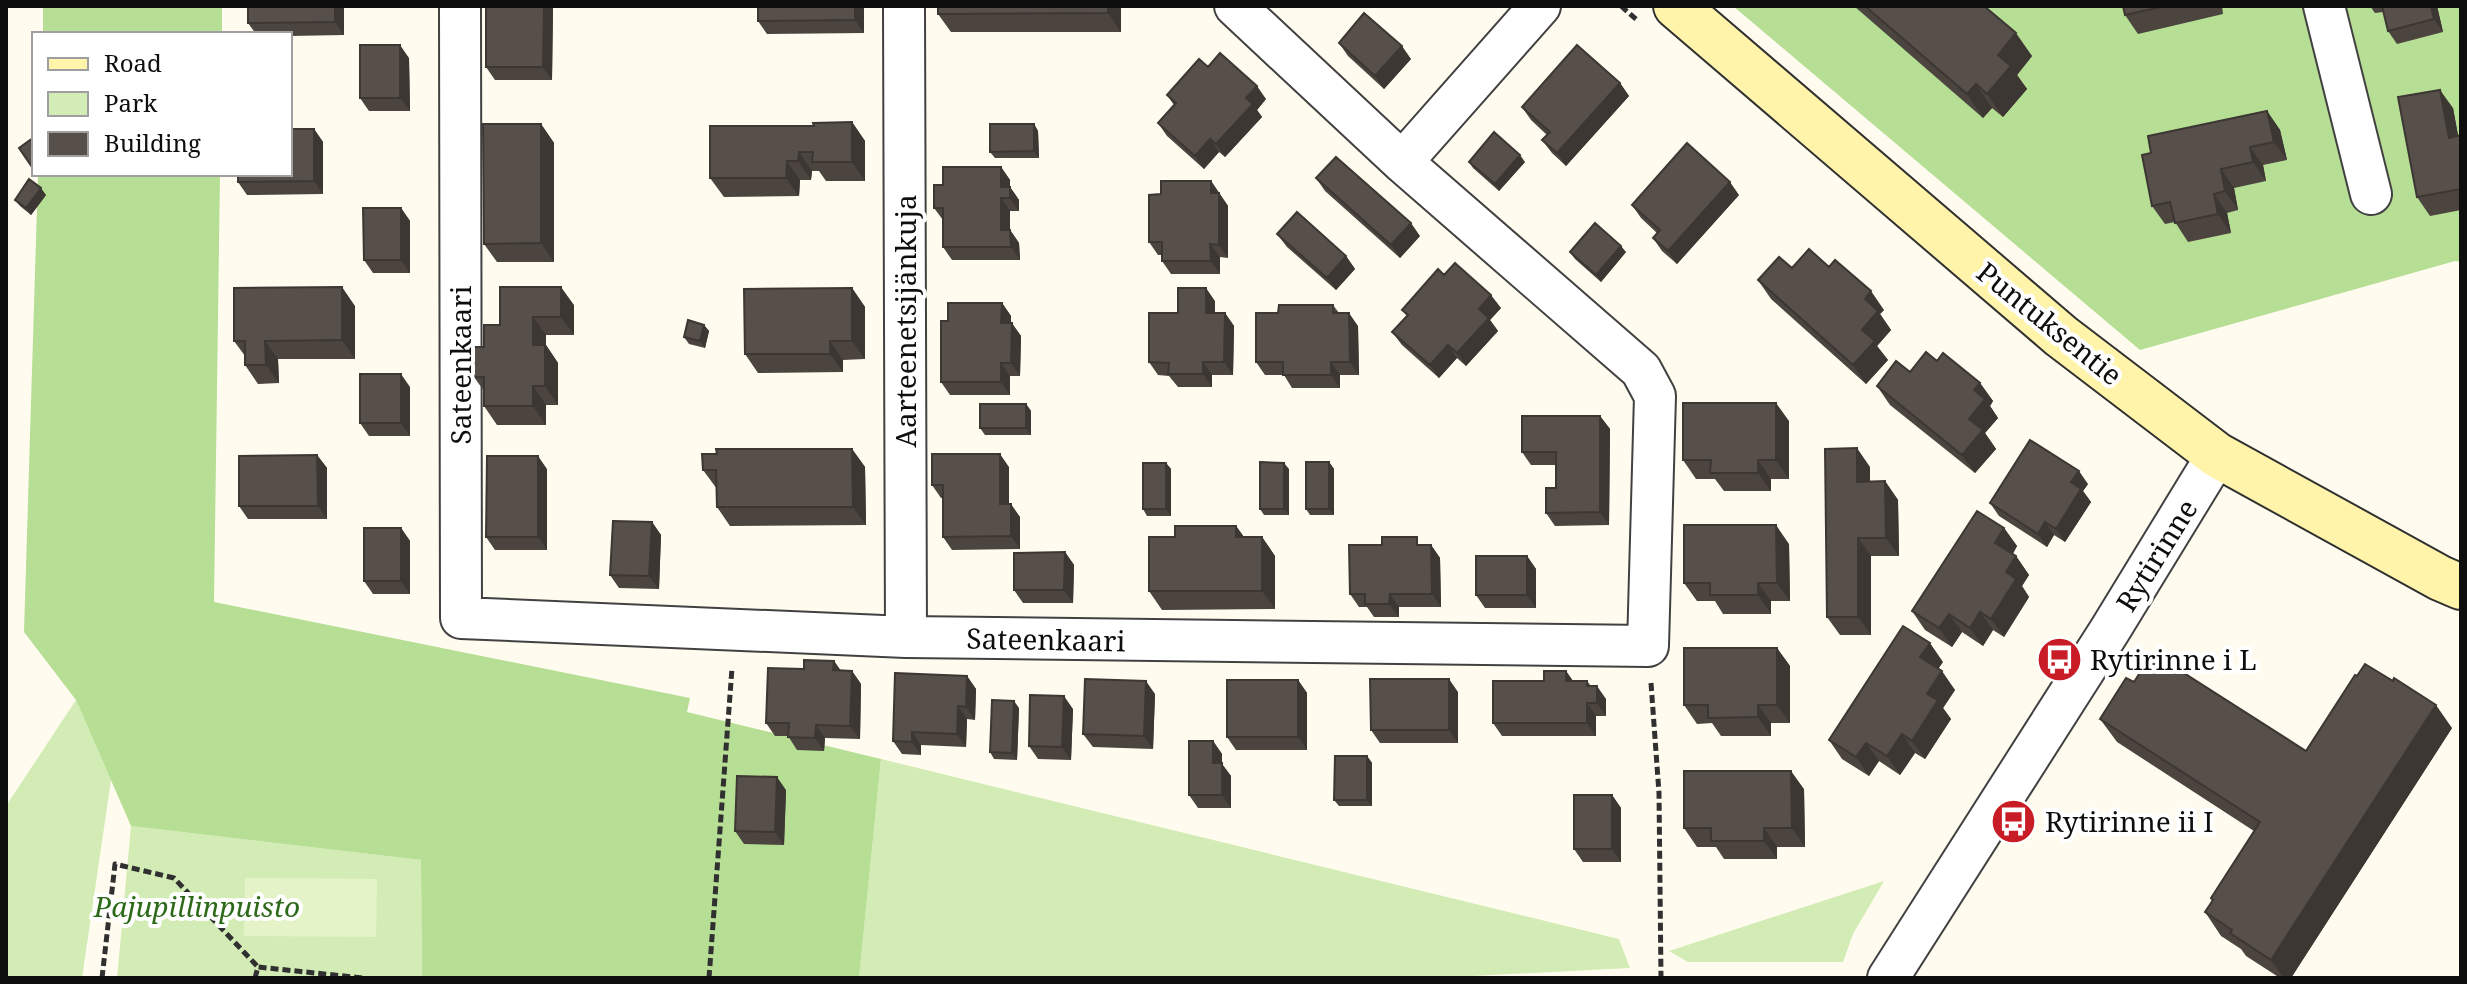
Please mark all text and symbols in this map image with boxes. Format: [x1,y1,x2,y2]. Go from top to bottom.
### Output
legend [32,32,292,176]
text: Road [104,46,162,79]
text: Park [104,86,158,119]
text: Building [104,126,201,159]
street label: Aarteenetsijänkuja [886,194,924,448]
street label: Puntuksentie [1970,253,2130,393]
street label: Sateenkaari [441,286,479,444]
street label: Rytirinne [2107,492,2205,618]
street label: Sateenkaari [966,619,1126,659]
bus stop icon: Rytirinne i L [2035,635,2083,683]
place label: Rytirinne i L [2090,640,2257,678]
bus stop icon: Rytirinne ii I [1990,797,2038,845]
place label: Rytirinne ii I [2045,802,2213,840]
park label: Pajupillinpuisto [93,887,300,925]

